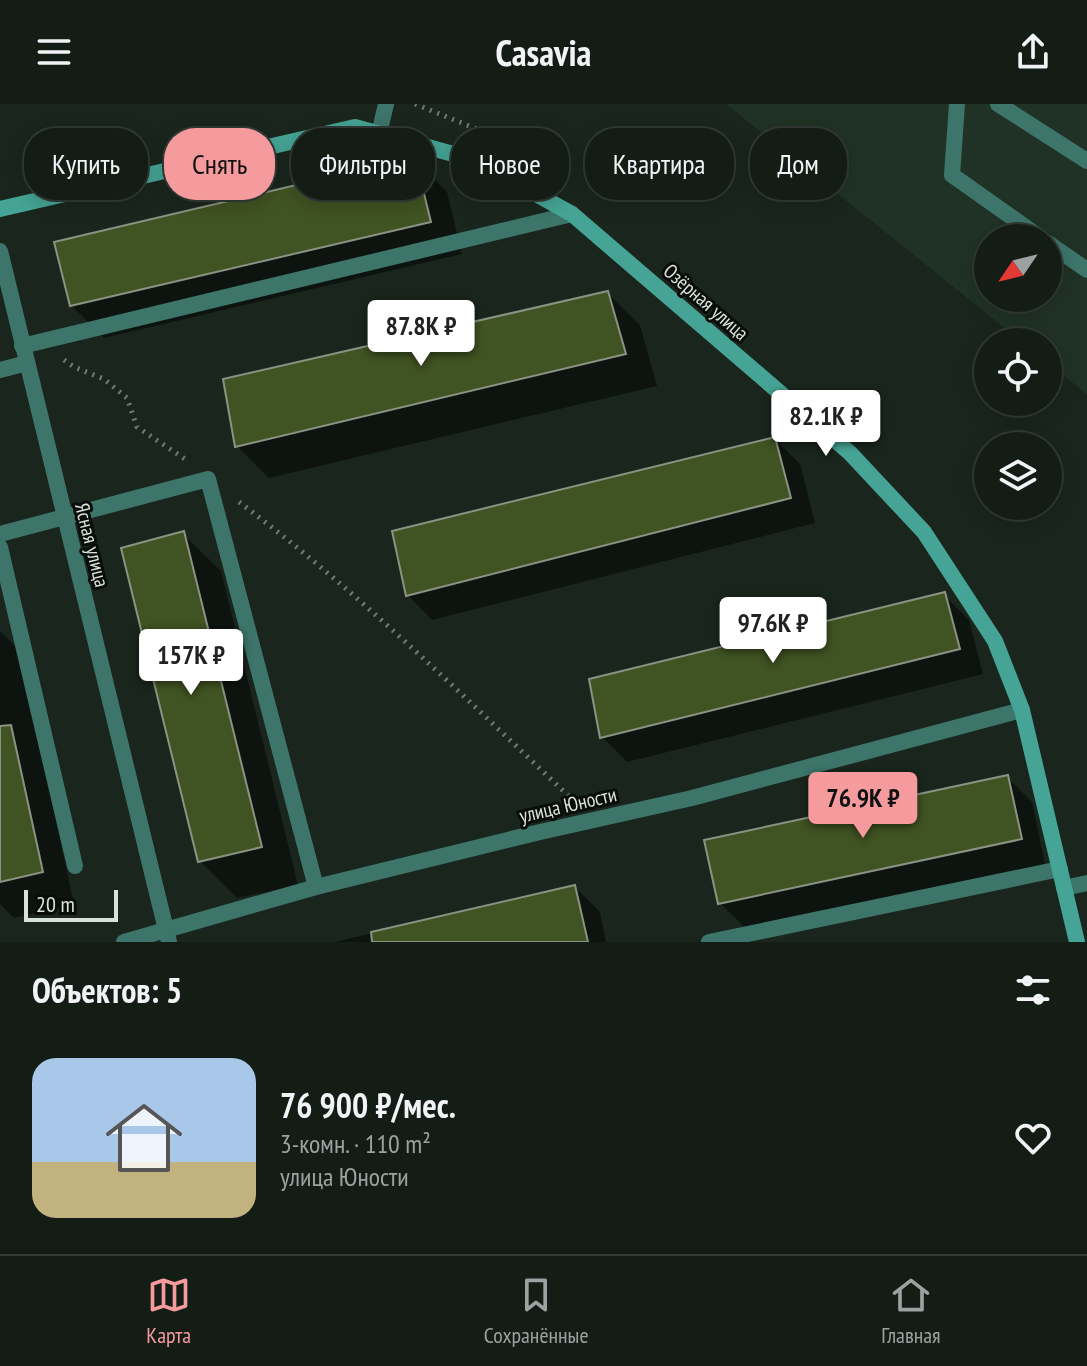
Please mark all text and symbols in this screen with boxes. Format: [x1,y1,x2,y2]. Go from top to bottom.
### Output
text: Casavia [496,29,591,76]
icon: menu [32,30,76,74]
icon: share [1011,30,1055,74]
chip: Купить [24,128,148,200]
chip: Снять [164,128,275,200]
chip: Фильтры [291,128,435,200]
chip: Новое [451,128,569,200]
chip: Квартира [585,128,734,200]
chip: Дом [750,128,847,200]
north arrow [974,224,1062,312]
map controls [974,224,1062,520]
street label: Озёрная улица [658,258,754,346]
pin: 87.8K ₽ [347,300,495,368]
text: 87.8K ₽ [386,309,456,342]
button: locate [974,328,1062,416]
pin: 82.1K ₽ [752,390,900,458]
text: 82.1K ₽ [789,399,863,432]
button: layers [974,432,1062,520]
street label: Ясная улица [69,500,115,590]
pin: 97.6K ₽ [699,597,847,665]
text: 97.6K ₽ [738,606,808,639]
pin: 157K ₽ [126,629,256,697]
text: 157K ₽ [157,638,225,671]
pin: 76.9K ₽ [789,772,937,840]
street label: улица Юности [517,781,619,829]
text: 76.9K ₽ [826,781,900,814]
scale bar [24,886,118,922]
text: 20 m [36,890,75,918]
text: Объектов: 5 [32,968,182,1012]
icon: filters [1011,968,1055,1012]
text: 76 900 ₽/мес. [280,1083,456,1127]
icon: home [96,1090,192,1186]
icon: heart [1011,1116,1055,1160]
text: 3-комн. · 110 m² [280,1127,431,1160]
text: улица Юности [280,1160,409,1193]
tab: Карта [146,1273,191,1349]
tab: Сохранённые [484,1273,588,1349]
tab: Главная [881,1273,941,1349]

